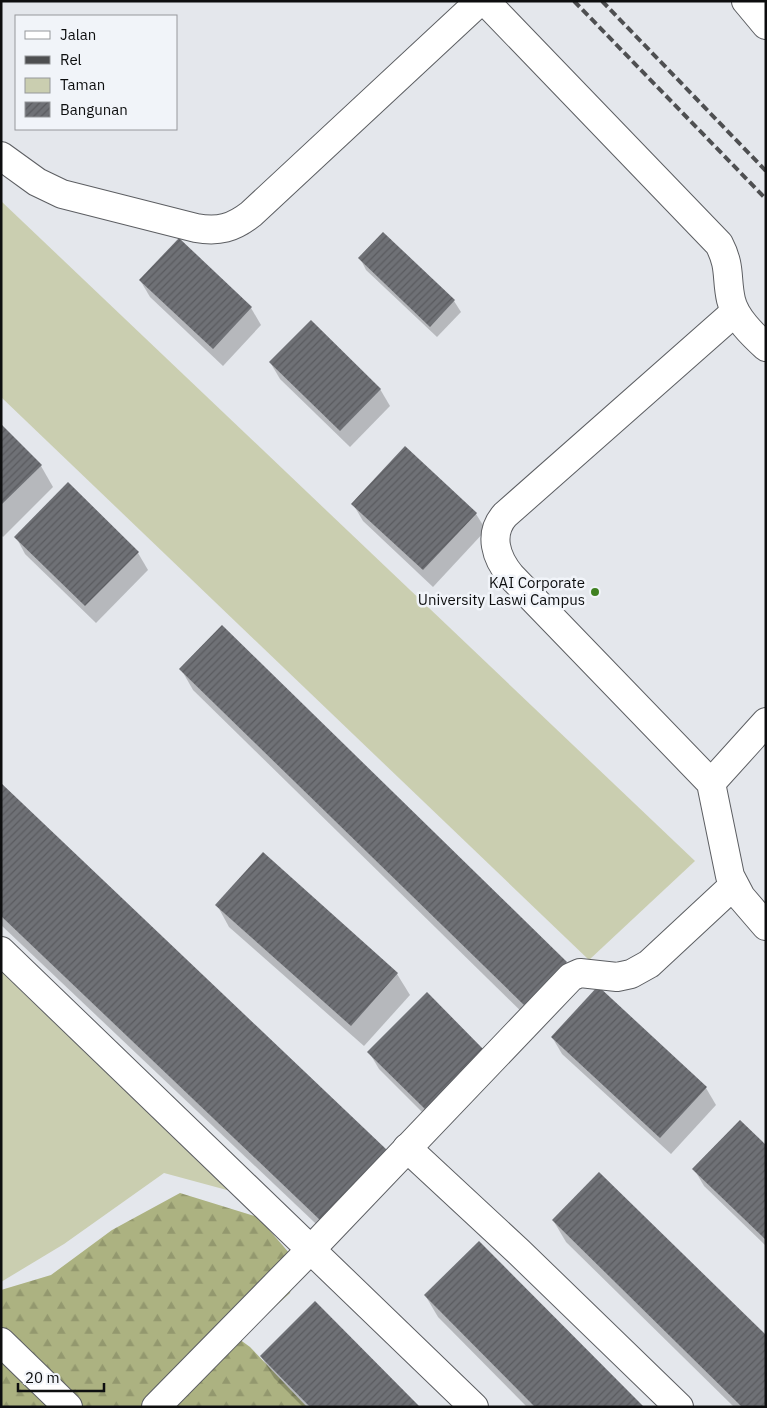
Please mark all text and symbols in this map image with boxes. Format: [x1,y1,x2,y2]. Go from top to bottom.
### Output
legend [15,15,178,130]
text: Jalan [60,25,96,44]
text: Rel [60,50,82,69]
text: Taman [60,75,105,94]
text: Bangunan [60,100,128,119]
place label: KAI Corporate University Laswi Campus [418,573,585,609]
marker: KAI Corporate University Laswi Campus [589,586,601,598]
scale bar [18,1360,104,1392]
text: 20 m [25,1368,60,1387]

